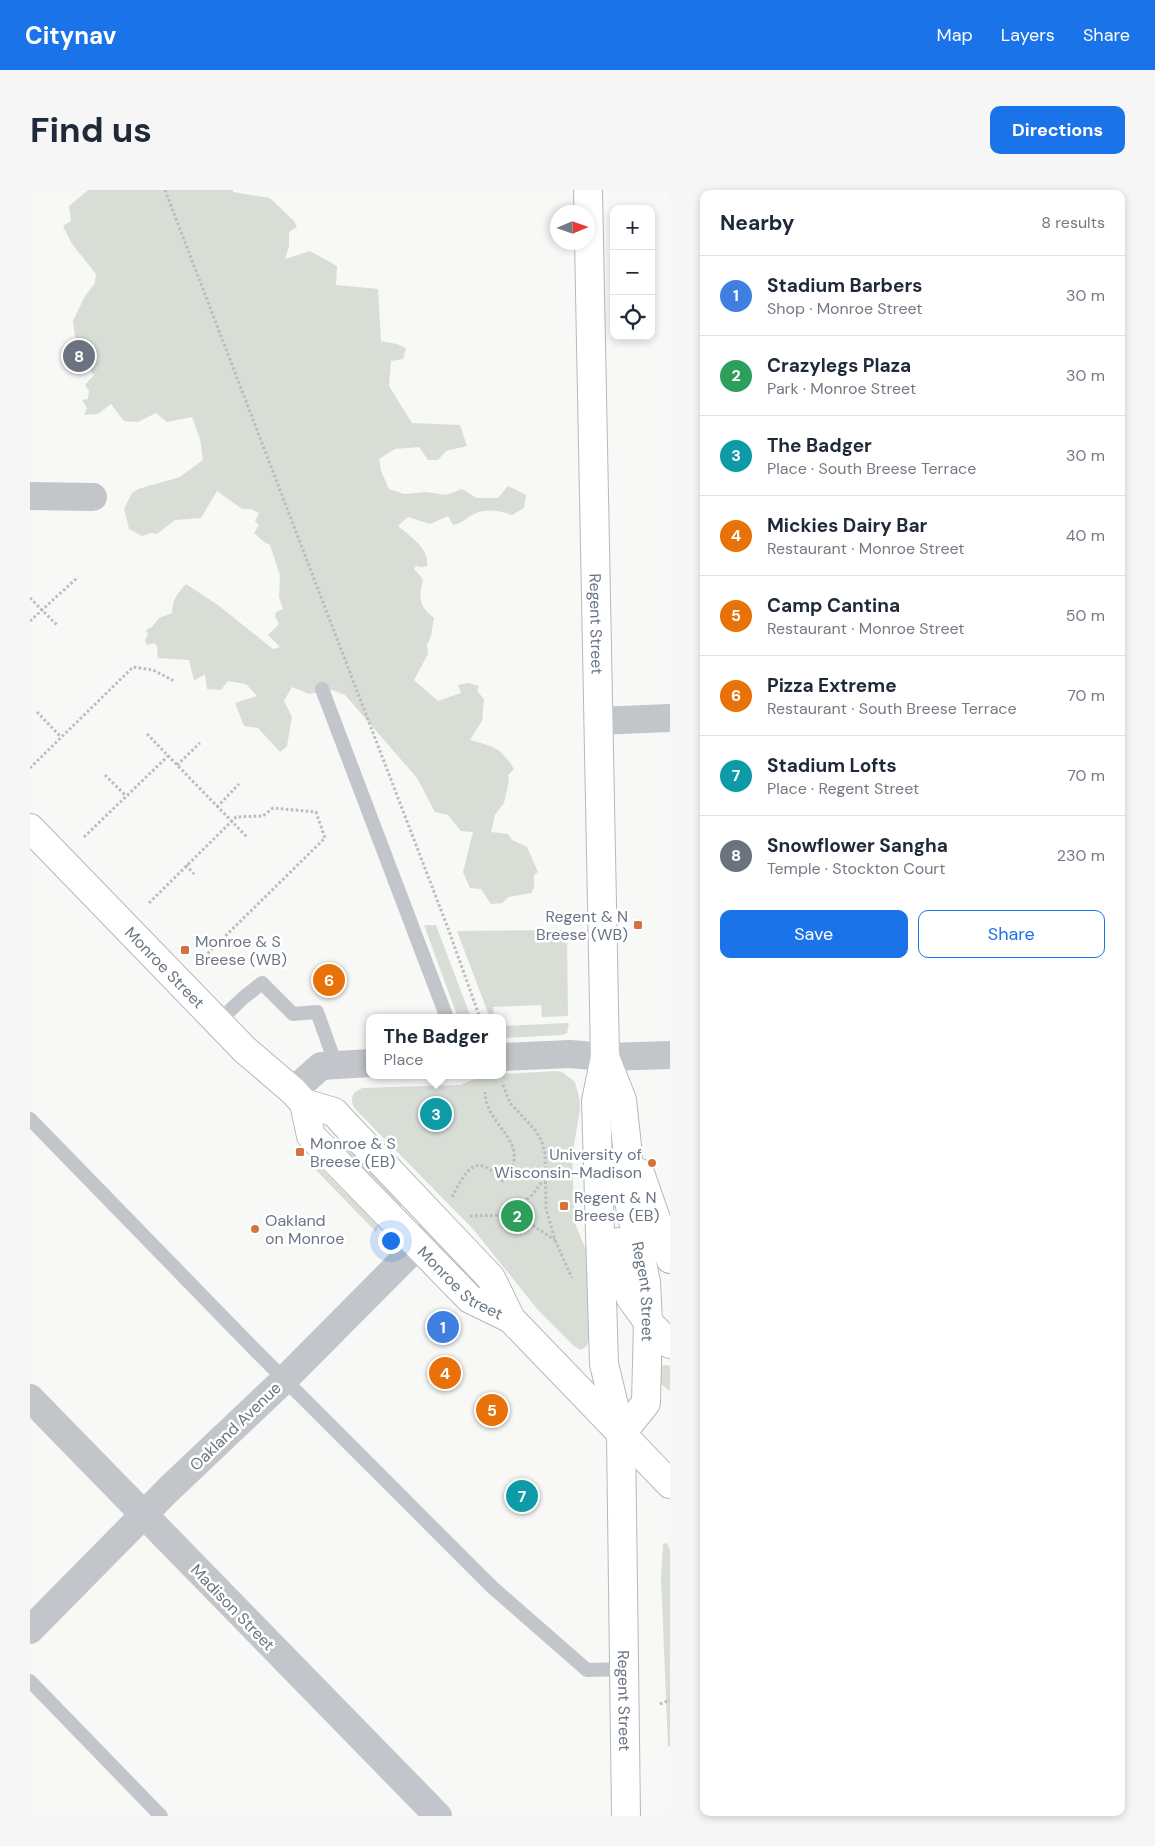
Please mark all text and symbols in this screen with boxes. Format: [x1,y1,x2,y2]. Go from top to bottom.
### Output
text: Citynav [25,20,116,51]
text: Map [937,23,973,47]
text: Layers [1001,23,1055,47]
text: Share [1083,23,1130,47]
button: Directions [990,106,1125,154]
text: Find us [30,107,152,153]
north arrow [550,205,595,250]
map controls [610,205,655,340]
button: + [610,205,655,250]
text: Nearby [720,209,794,237]
text: 8 results [1041,212,1105,233]
button: − [610,250,655,295]
text: Stadium Barbers [767,273,922,298]
text: 1 [733,285,739,306]
text: 30 m [1066,285,1105,306]
button: locate [610,295,655,340]
text: Shop · Monroe Street [767,298,923,319]
pin: 8 [63,337,95,375]
text: Crazylegs Plaza [767,353,911,378]
text: 2 [731,365,741,386]
text: 30 m [1066,365,1105,386]
text: Park · Monroe Street [767,378,916,399]
text: The Badger [767,433,872,458]
text: 3 [731,445,741,466]
text: 30 m [1066,445,1105,466]
text: Place · South Breese Terrace [767,458,976,479]
text: Mickies Dairy Bar [767,513,927,538]
text: 4 [731,525,741,546]
text: 40 m [1066,525,1105,546]
text: Restaurant · Monroe Street [767,538,965,559]
street label: Regent Street [585,573,607,675]
text: Camp Cantina [767,593,900,618]
text: 5 [731,605,741,626]
text: 50 m [1066,605,1105,626]
text: Restaurant · Monroe Street [767,618,965,639]
text: Pizza Extreme [767,673,897,698]
text: 6 [731,685,741,706]
text: 70 m [1067,685,1105,706]
text: Restaurant · South Breese Terrace [767,698,1017,719]
text: Stadium Lofts [767,753,897,778]
text: 7 [732,765,740,786]
text: 70 m [1067,765,1105,786]
text: Place · Regent Street [767,778,919,799]
text: Snowflower Sangha [767,833,948,858]
text: 8 [731,845,741,866]
text: 230 m [1057,845,1105,866]
text: Temple · Stockton Court [767,858,946,879]
place label: Regent & N Breese (WB) [536,906,628,945]
button: Save [720,910,908,958]
button: Share [918,910,1105,958]
marker: Regent & N Breese (WB) [632,919,644,931]
street label: Monroe Street [120,922,209,1013]
place label: Monroe & S Breese (WB) [195,931,287,970]
marker: Monroe & S Breese (WB) [179,944,191,956]
pin: 6 [313,961,345,999]
popup [366,1014,506,1079]
text: The Badger [384,1024,488,1049]
text: Place [384,1049,423,1070]
pin: 3 [420,1095,452,1133]
place label: Monroe & S Breese (EB) [310,1133,396,1172]
place label: University of Wisconsin-Madison [494,1144,642,1183]
marker: Monroe & S Breese (EB) [294,1146,306,1158]
marker: University of Wisconsin-Madison [646,1157,658,1169]
place label: Regent & N Breese (EB) [574,1187,659,1226]
pin: 2 [501,1197,533,1235]
marker: Regent & N Breese (EB) [558,1200,570,1212]
place label: Oakland on Monroe [265,1210,344,1249]
marker: Oakland on Monroe [249,1223,261,1235]
your location [378,1228,404,1254]
street label: Regent Street [627,1240,658,1342]
street label: Monroe Street [413,1242,506,1324]
pin: 1 [427,1308,459,1346]
pin: 4 [429,1354,461,1392]
street label: Oakland Avenue [185,1377,286,1475]
pin: 5 [476,1391,508,1429]
pin: 7 [506,1477,538,1515]
street label: Madison Street [186,1560,279,1655]
street label: Regent Street [613,1650,635,1751]

